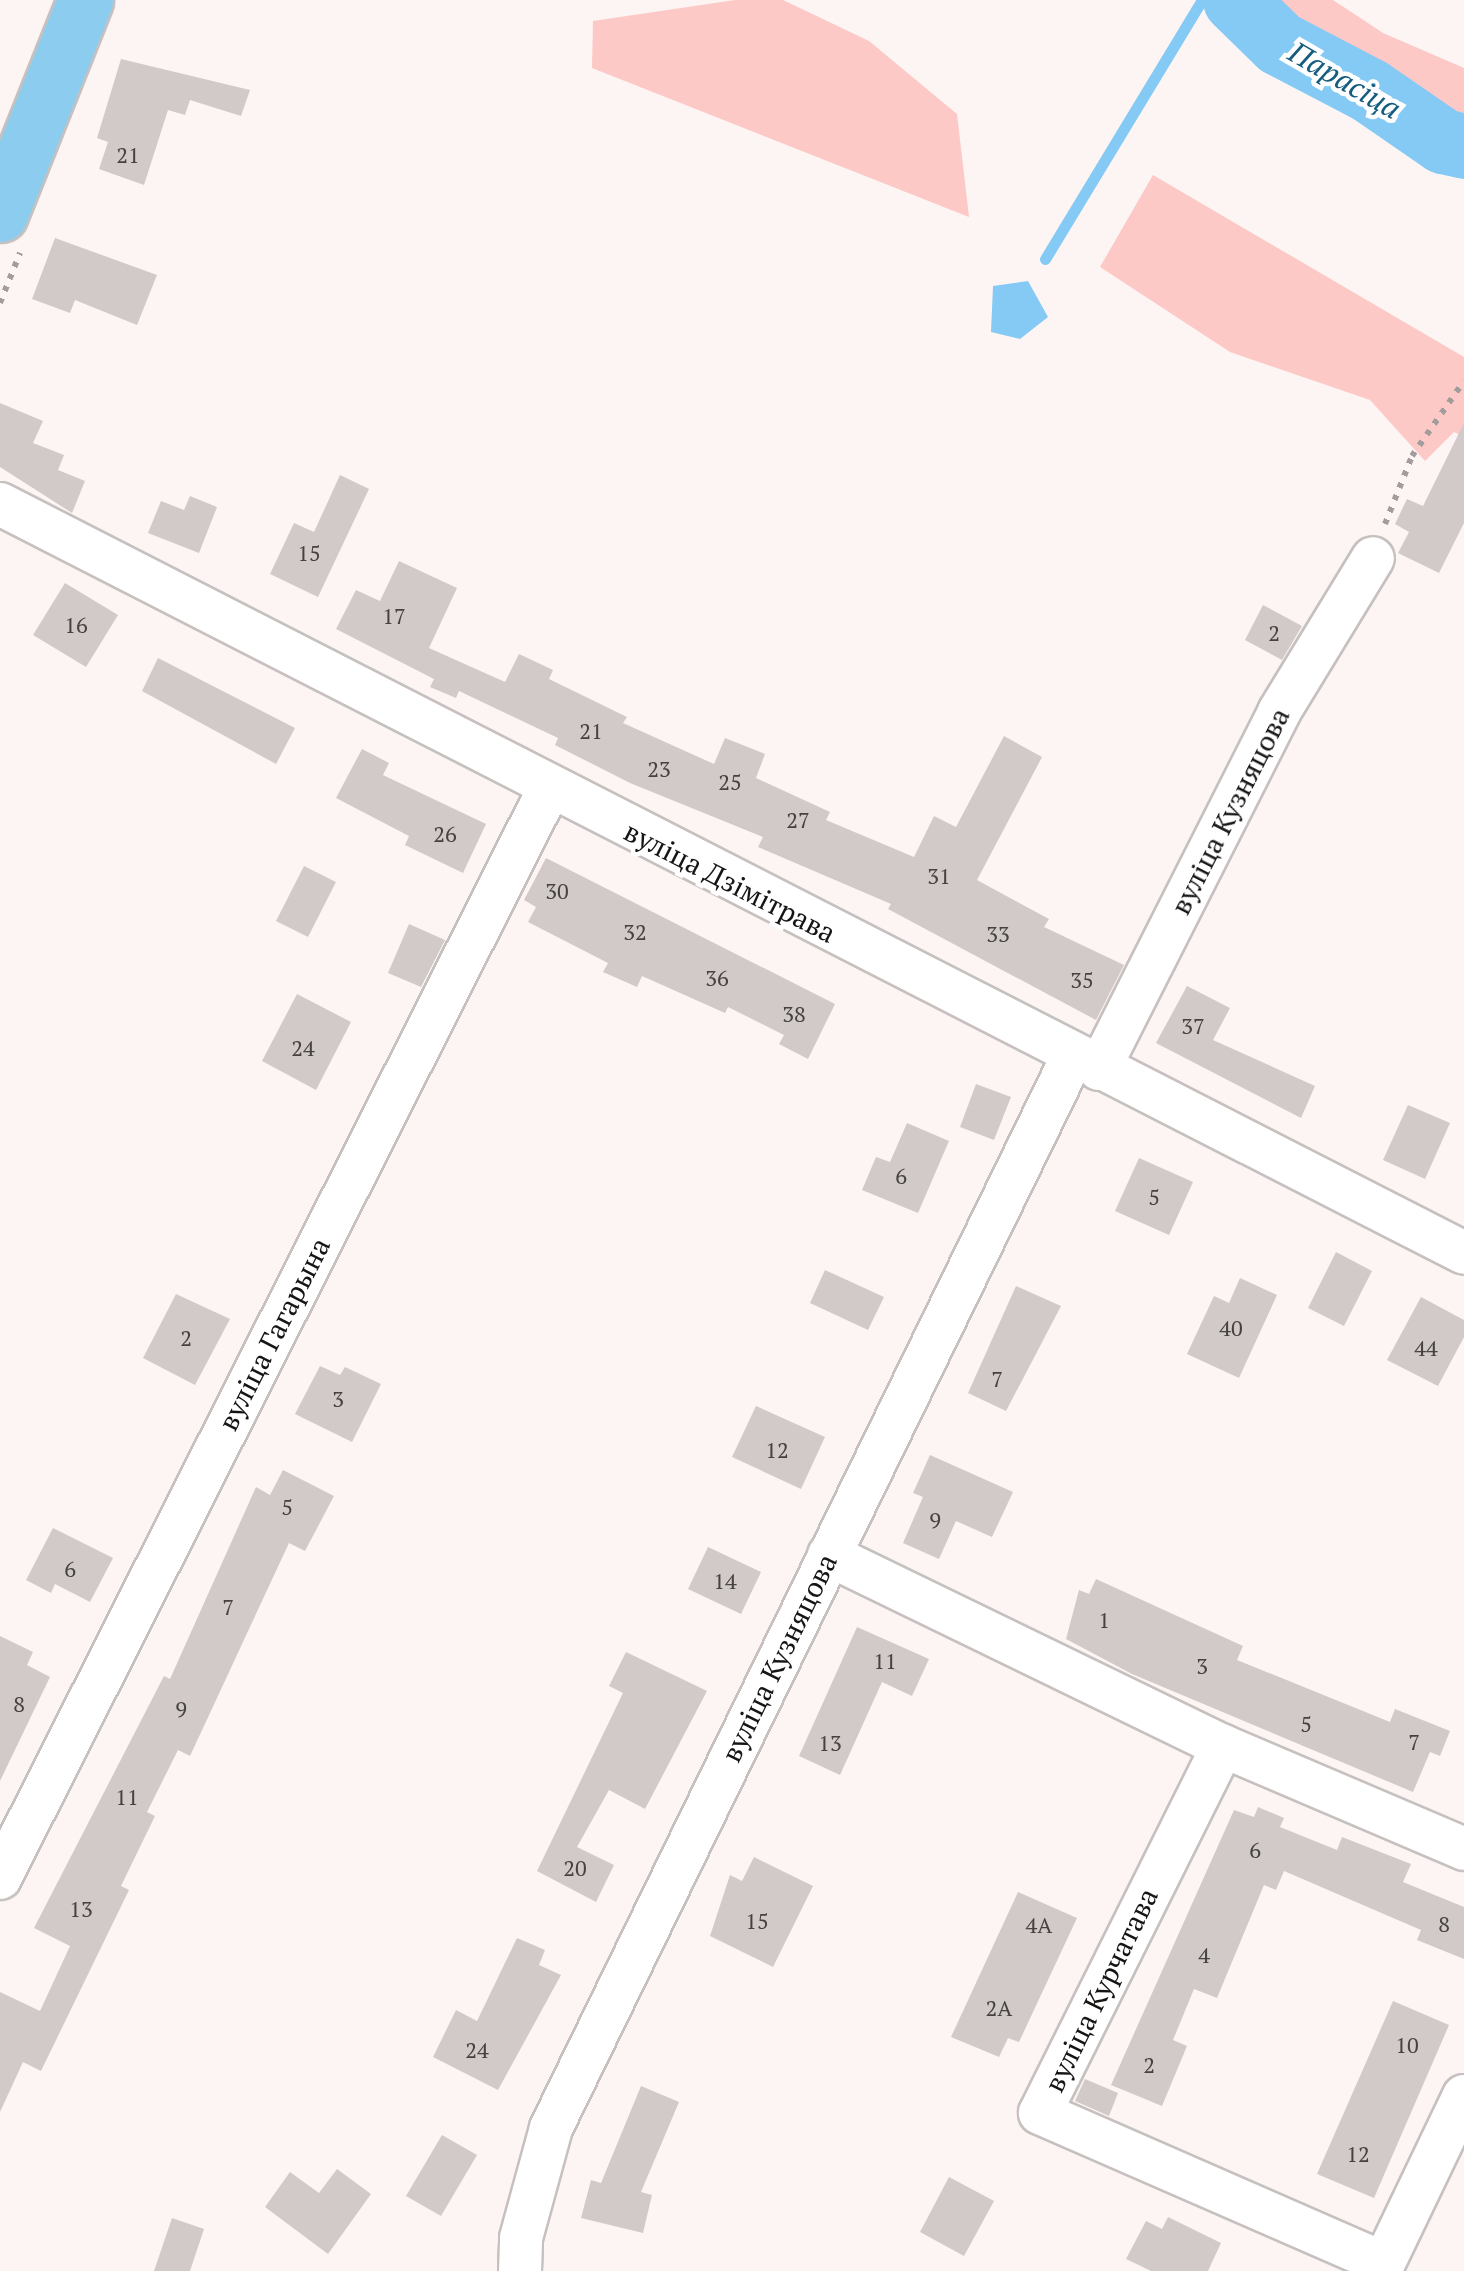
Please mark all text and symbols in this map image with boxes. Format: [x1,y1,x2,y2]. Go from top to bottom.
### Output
water label: Парасіца [1283,34,1407,126]
house number: 21 [116,142,140,168]
house number: 15 [297,540,321,566]
house number: 17 [382,603,406,629]
house number: 16 [64,612,88,638]
house number: 2 [1268,620,1280,646]
street label: вуліца Кузняцова [1163,702,1297,920]
house number: 21 [579,718,603,744]
house number: 23 [647,756,671,782]
house number: 25 [718,769,742,795]
house number: 27 [786,807,810,833]
street label: вуліца Дзімітрава [619,814,841,950]
house number: 26 [433,821,457,847]
house number: 31 [927,863,951,889]
house number: 30 [545,878,569,904]
house number: 32 [623,919,647,945]
house number: 33 [986,921,1010,947]
house number: 36 [705,965,729,991]
house number: 35 [1070,967,1094,993]
house number: 38 [782,1001,806,1027]
house number: 37 [1181,1013,1205,1039]
house number: 24 [291,1035,315,1061]
house number: 6 [895,1163,907,1189]
house number: 5 [1148,1184,1160,1210]
street label: вуліца Гагарына [211,1232,337,1436]
house number: 40 [1219,1315,1243,1341]
house number: 2 [180,1325,192,1351]
house number: 44 [1414,1335,1438,1361]
house number: 7 [991,1366,1003,1392]
house number: 3 [332,1386,344,1412]
house number: 12 [765,1437,789,1463]
house number: 5 [281,1494,293,1520]
house number: 9 [929,1507,941,1533]
street label: вуліца Кузняцова [714,1548,844,1768]
house number: 6 [64,1556,76,1582]
house number: 14 [713,1568,737,1594]
house number: 7 [222,1594,234,1620]
house number: 1 [1098,1607,1110,1633]
house number: 11 [873,1648,897,1674]
house number: 3 [1196,1653,1208,1679]
house number: 8 [13,1691,25,1717]
house number: 9 [175,1696,187,1722]
house number: 5 [1300,1711,1312,1737]
house number: 7 [1408,1729,1420,1755]
house number: 13 [818,1730,842,1756]
house number: 11 [115,1784,139,1810]
house number: 6 [1249,1837,1261,1863]
house number: 20 [563,1855,587,1881]
street label: вуліца Курчатава [1037,1883,1165,2097]
house number: 13 [69,1896,93,1922]
house number: 15 [745,1908,769,1934]
house number: 8 [1438,1911,1450,1937]
house number: 4А [1026,1912,1052,1938]
house number: 4 [1198,1942,1210,1968]
house number: 2А [986,1995,1012,2021]
house number: 10 [1395,2032,1419,2058]
house number: 24 [465,2037,489,2063]
house number: 2 [1143,2052,1155,2078]
house number: 12 [1346,2141,1370,2167]

